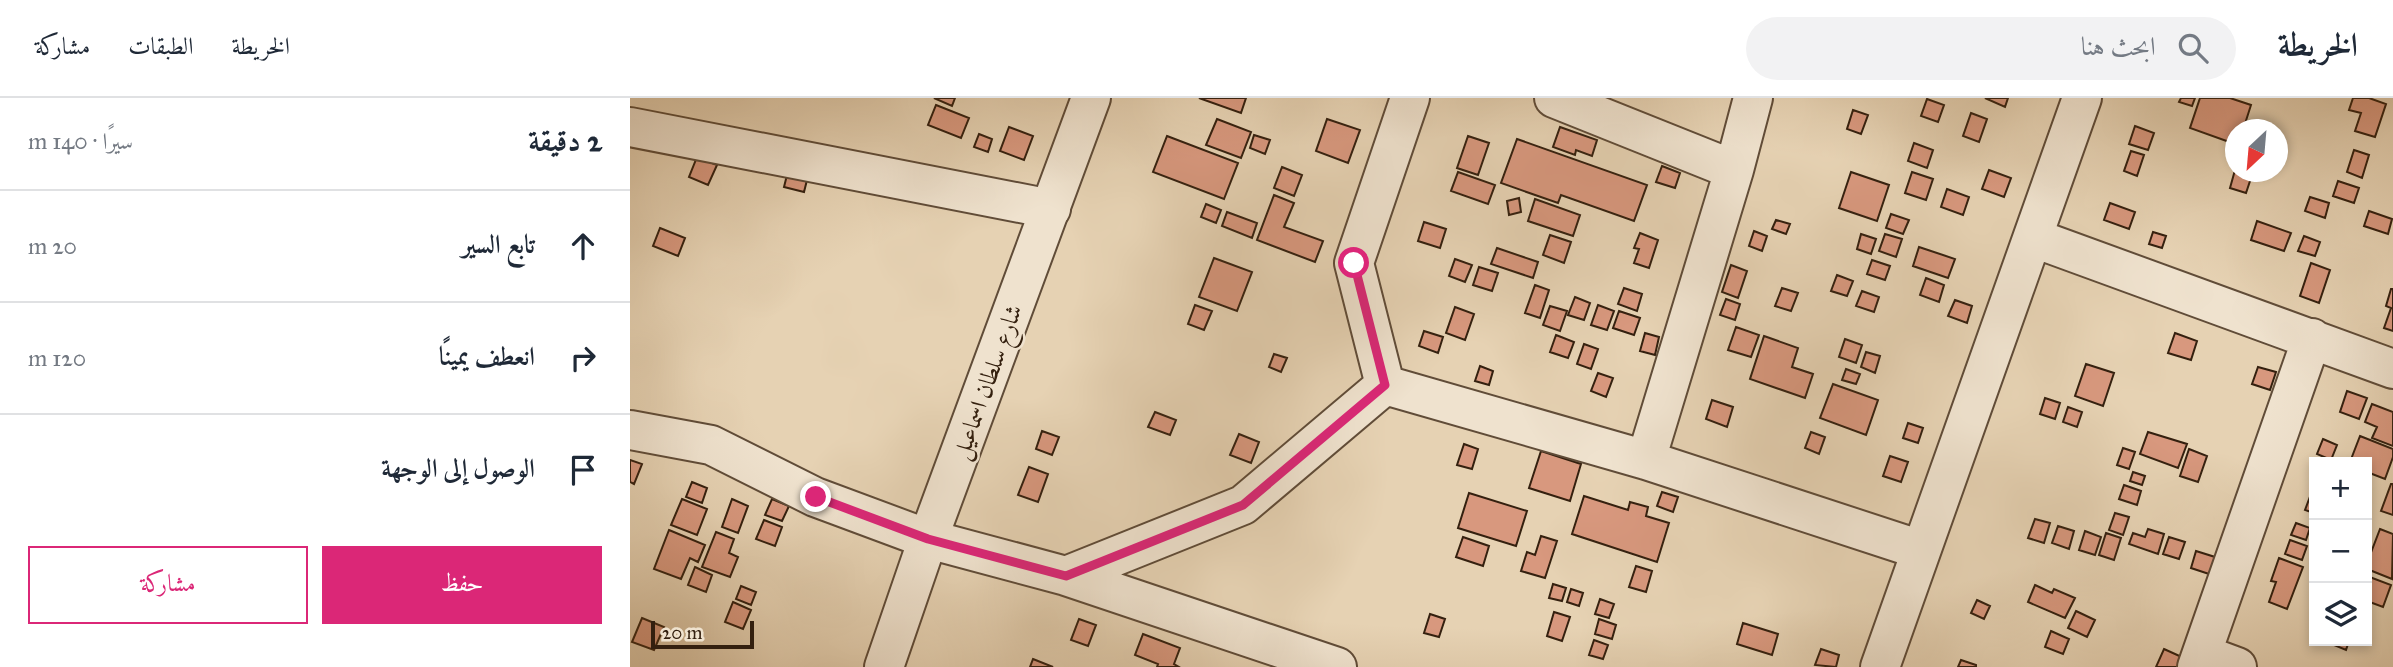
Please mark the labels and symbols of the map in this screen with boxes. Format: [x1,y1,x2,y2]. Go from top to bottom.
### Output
north arrow [2225,119,2288,182]
route start [1338,247,1369,278]
street label: شارع سلطان اسماعيل [945,300,1034,465]
route end [800,481,831,512]
scale bar [651,618,754,650]

